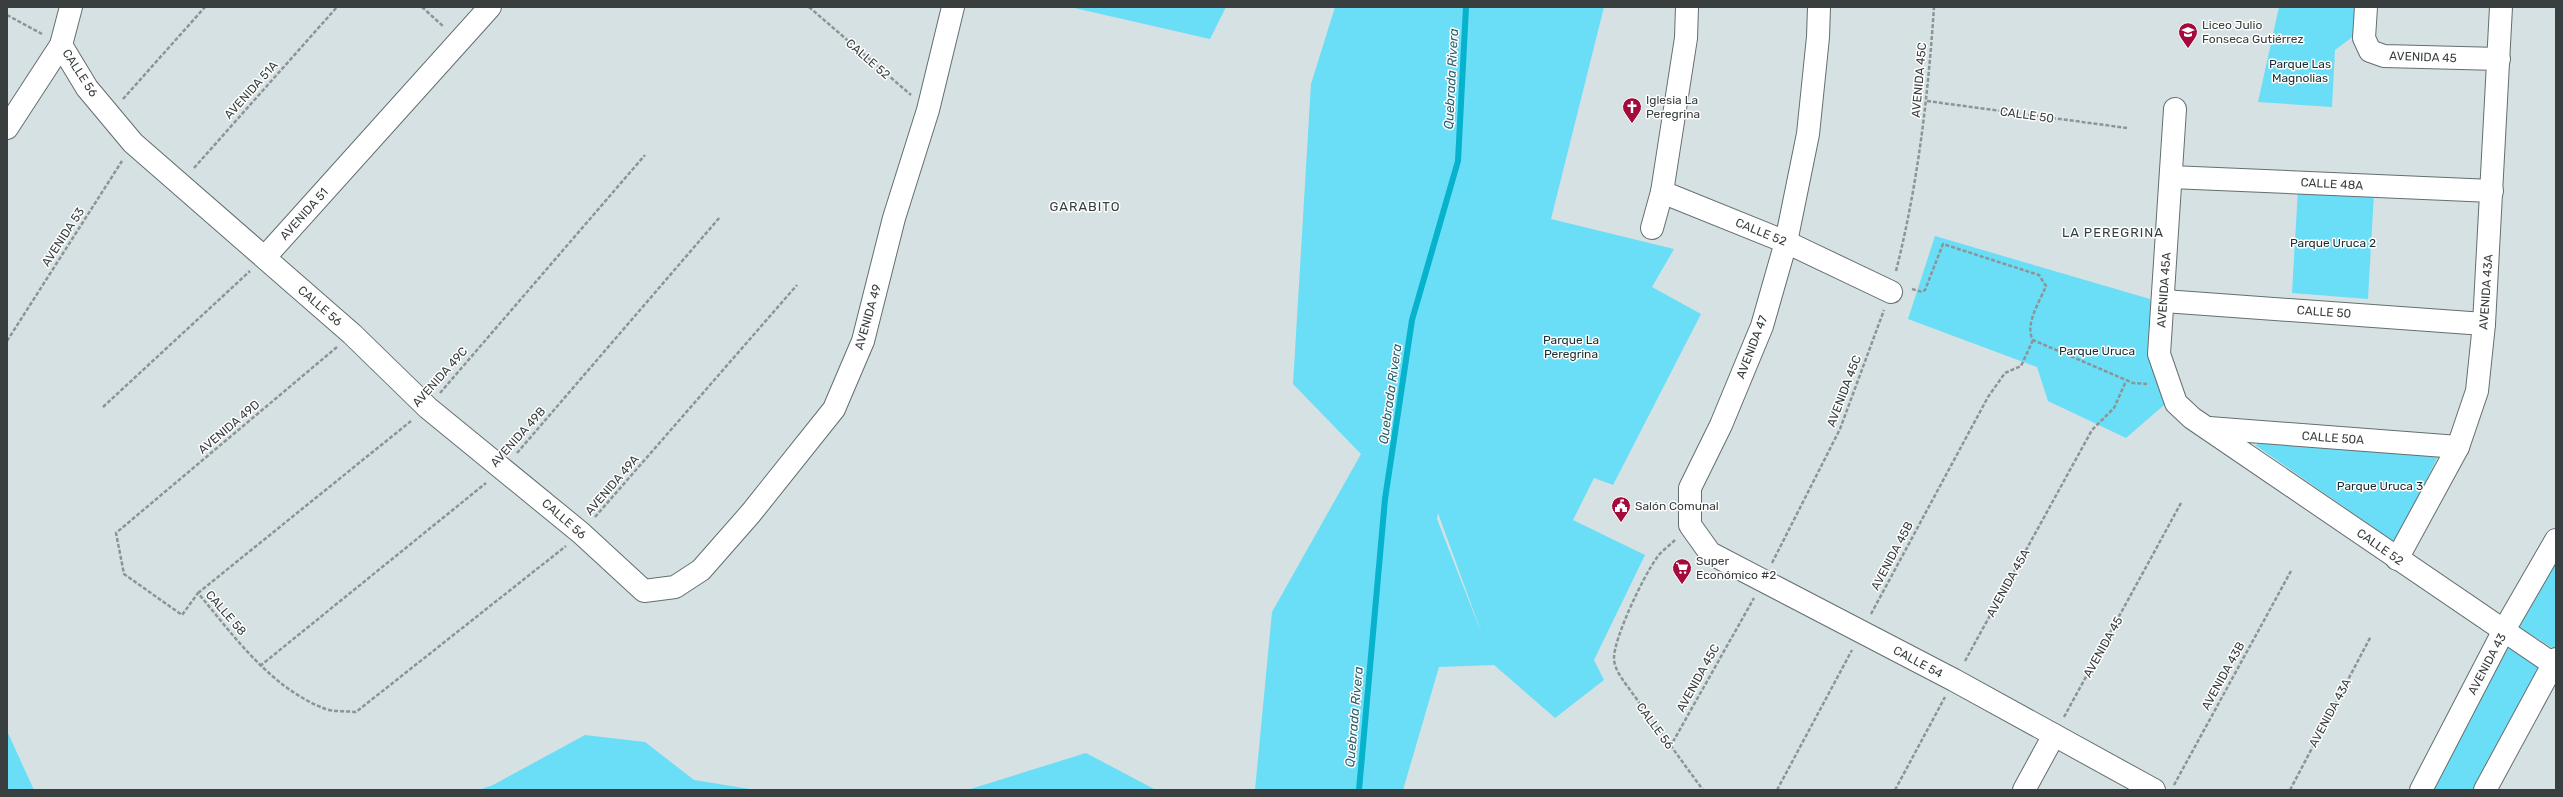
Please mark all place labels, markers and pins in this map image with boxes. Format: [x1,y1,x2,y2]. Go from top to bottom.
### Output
place label: Liceo Julio Fonseca Gutiérrez [2202,18,2304,46]
school or university icon: Liceo Julio Fonseca Gutiérrez [2177,21,2199,49]
place label: Iglesia La Peregrina [1646,93,1700,121]
church icon: Iglesia La Peregrina [1621,96,1643,124]
public building icon: Salón Comunal [1610,495,1632,523]
place label: Salón Comunal [1635,499,1719,513]
place label: Super Económico #2 [1696,554,1776,582]
supermarket icon: Super Económico #2 [1671,557,1693,585]

